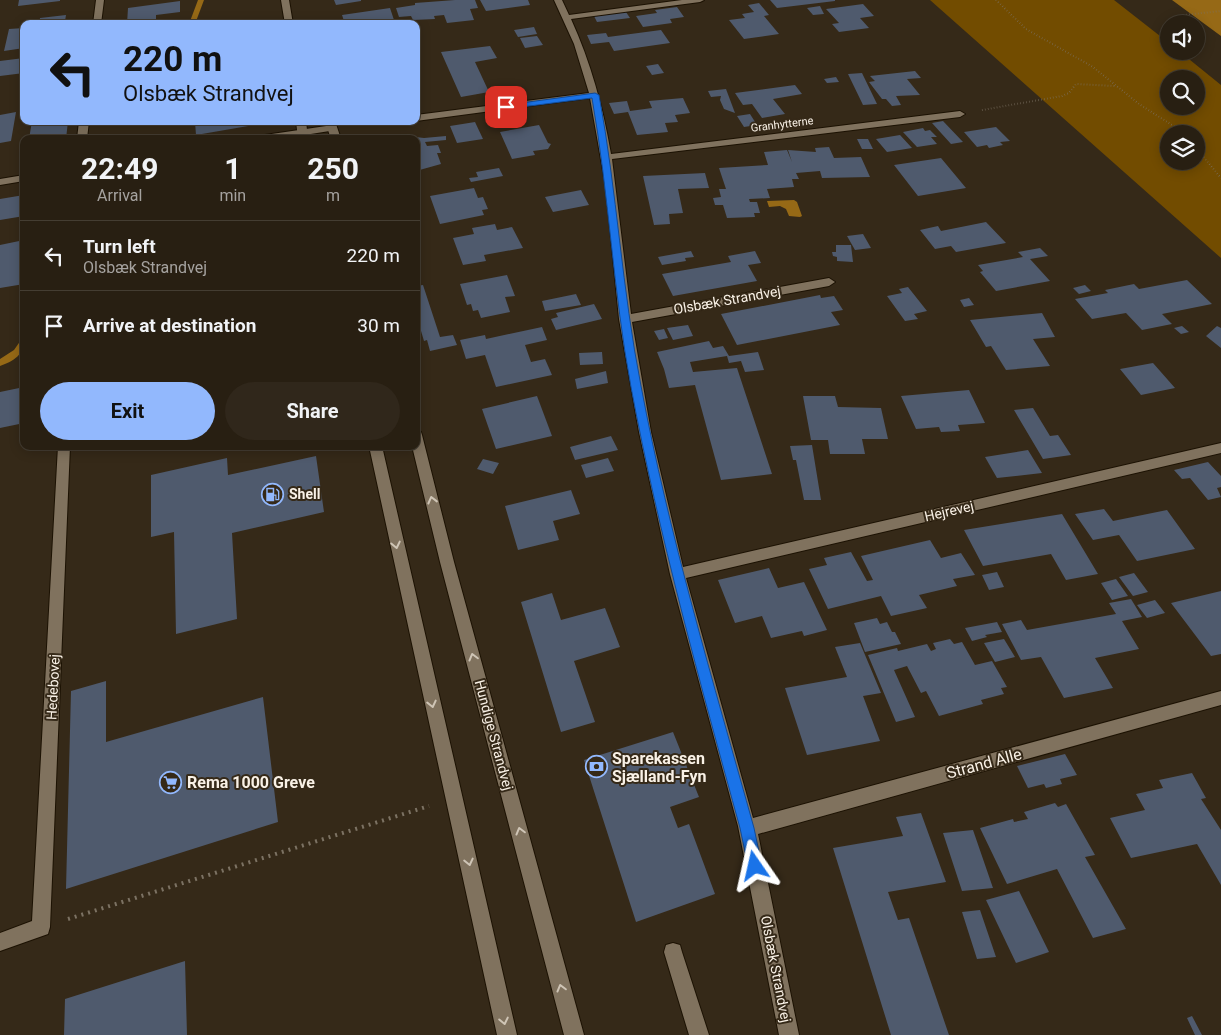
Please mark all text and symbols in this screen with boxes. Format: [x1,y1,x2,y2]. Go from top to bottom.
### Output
map controls [1160,15,1205,170]
button: sound [1160,15,1205,60]
text: 220 m [123,39,222,80]
icon: left [40,40,105,105]
button: search [1160,70,1205,115]
text: Olsbæk Strandvej [123,81,294,106]
pin [485,86,527,128]
icon: arrive [492,93,520,121]
street label: Granhytterne [750,114,814,135]
button: layers [1160,125,1205,170]
text: 22:49 [81,151,158,186]
text: 1 [224,151,241,186]
text: 250 [307,151,359,186]
text: Arrival [97,186,142,205]
text: min [219,186,246,205]
text: m [326,186,340,205]
text: Turn left [83,235,156,258]
icon: left [40,242,68,270]
text: 220 m [347,244,400,267]
text: Olsbæk Strandvej [83,258,207,277]
street label: Olsbæk Strandvej [672,283,782,317]
icon: arrive [40,312,68,340]
text: Arrive at destination [83,314,256,337]
text: 30 m [357,314,400,337]
button: Exit [40,382,215,440]
button: Share [225,382,400,440]
fuel station icon: Shell [261,482,285,506]
place label: Shell [289,486,320,502]
one-way arrow [427,495,438,504]
street label: Hejrevej [923,498,975,524]
one-way arrow [390,541,401,550]
one-way arrow [468,653,479,661]
street label: Hedebovej [43,654,63,720]
street label: Hundige Strandvej [472,678,516,792]
one-way arrow [426,699,437,708]
street label: Strand Alle [944,744,1024,783]
place label: Sparekassen Sjælland-Fyn [612,749,706,786]
bank icon: Sparekassen Sjælland-Fyn [584,755,608,779]
supermarket icon: Rema 1000 Greve [159,770,183,794]
place label: Rema 1000 Greve [187,773,315,792]
one-way arrow [515,827,525,835]
position arrow [728,839,780,891]
one-way arrow [463,858,474,866]
street label: Olsbæk Strandvej [758,914,794,1024]
one-way arrow [557,984,567,992]
one-way arrow [498,1016,508,1025]

